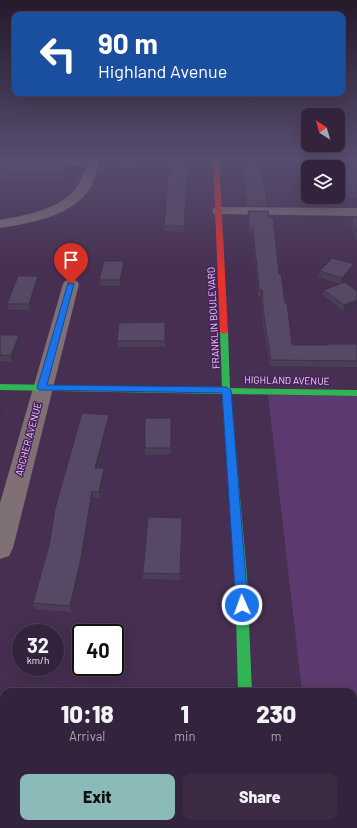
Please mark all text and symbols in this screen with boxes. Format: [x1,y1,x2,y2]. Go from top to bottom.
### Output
text: 90 m [98,26,158,60]
icon: left [32,28,84,80]
text: Highland Avenue [98,60,227,82]
north arrow [301,108,345,152]
map controls [301,108,345,204]
button: layers [301,160,345,204]
pin [54,243,88,284]
icon: arrive [60,249,82,271]
street label: FRANKLIN BOULEVARD [204,267,222,369]
street label: HIGHLAND AVENUE [244,373,330,387]
street label: ARCHER AVENUE [12,401,44,477]
position arrow [221,584,263,626]
speed limit sign: 40 [72,624,124,676]
text: 32 [27,633,49,657]
text: km/h [27,654,49,666]
text: 10:18 [61,699,114,728]
text: 1 [181,699,189,728]
text: 230 [256,699,296,728]
text: Arrival [69,728,105,744]
text: min [174,728,195,744]
text: m [271,728,282,744]
button: Exit [20,774,175,820]
button: Share [183,774,337,820]

